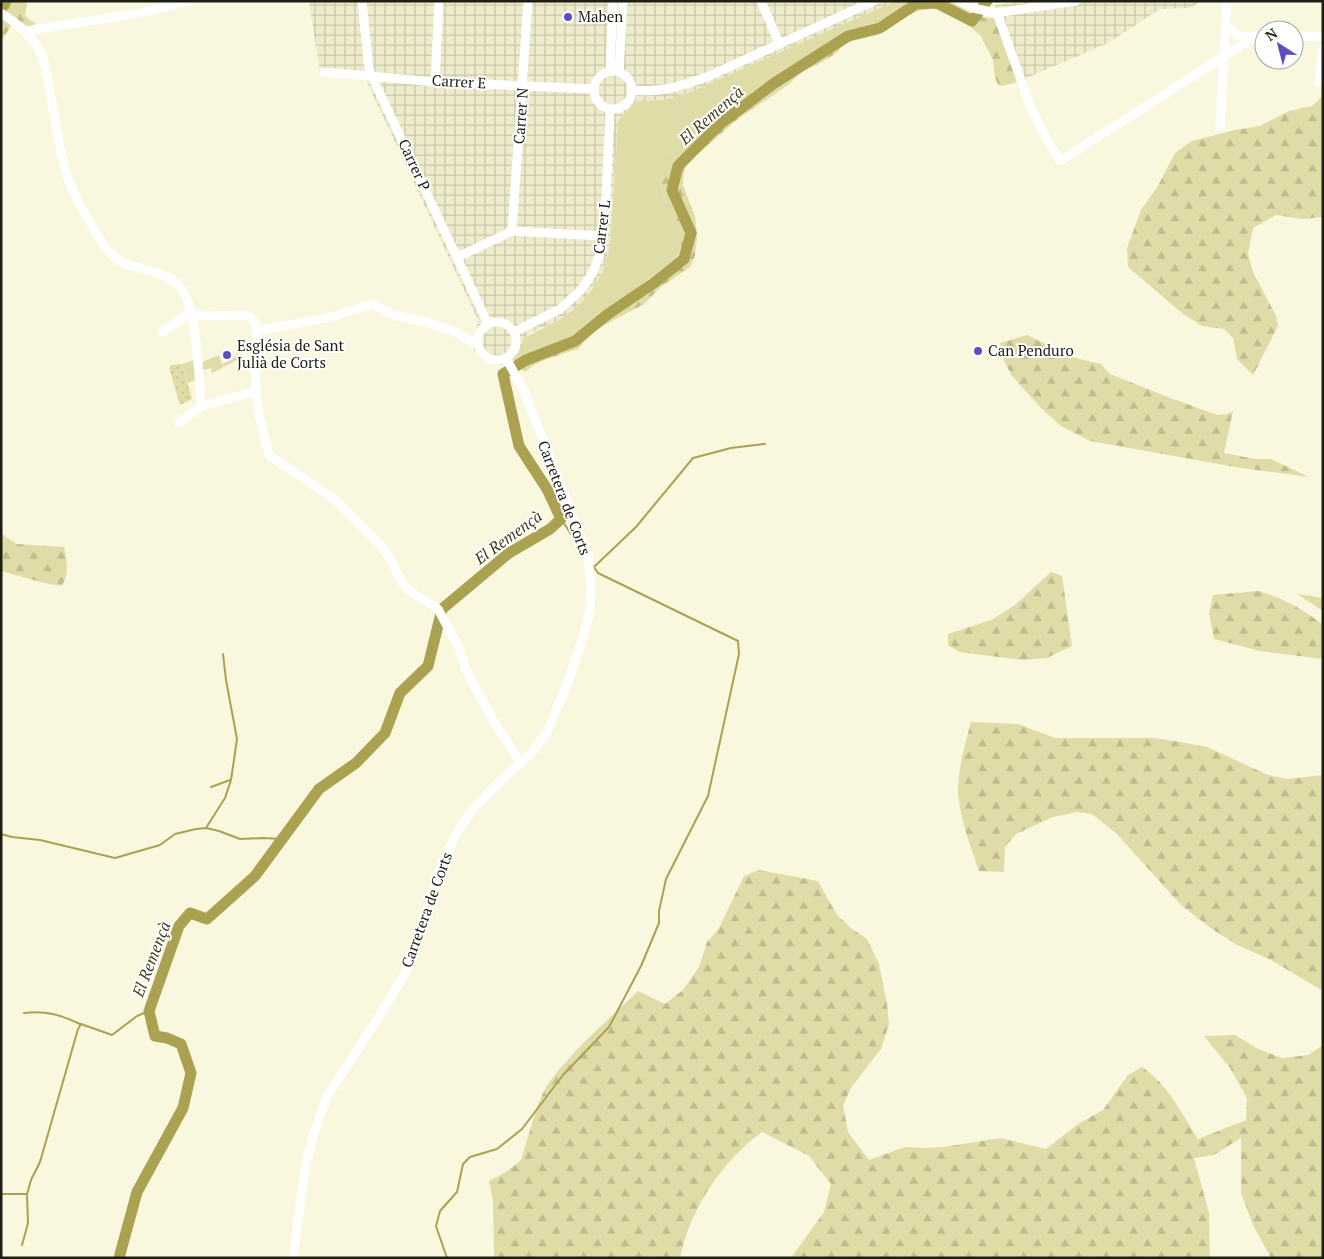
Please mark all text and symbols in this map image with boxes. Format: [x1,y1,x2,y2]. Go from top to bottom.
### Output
place label: Maben [578,6,623,26]
marker: Maben [562,11,574,23]
north arrow [1254,20,1304,70]
text: N [1261,23,1281,45]
street label: Carrer E [431,70,487,92]
water label: El Remençà [673,81,748,150]
street label: Carrer N [508,87,532,145]
street label: Carrer P [394,136,436,194]
street label: Carrer L [588,199,614,255]
place label: Església de Sant Julià de Corts [237,335,344,372]
place label: Can Penduro [988,340,1074,360]
marker: Can Penduro [972,345,984,357]
marker: Església de Sant Julià de Corts [221,349,233,361]
street label: Carretera de Corts [534,437,596,558]
water label: El Remençà [469,505,546,570]
street label: Carretera de Corts [396,849,456,970]
water label: El Remençà [126,918,175,1001]

